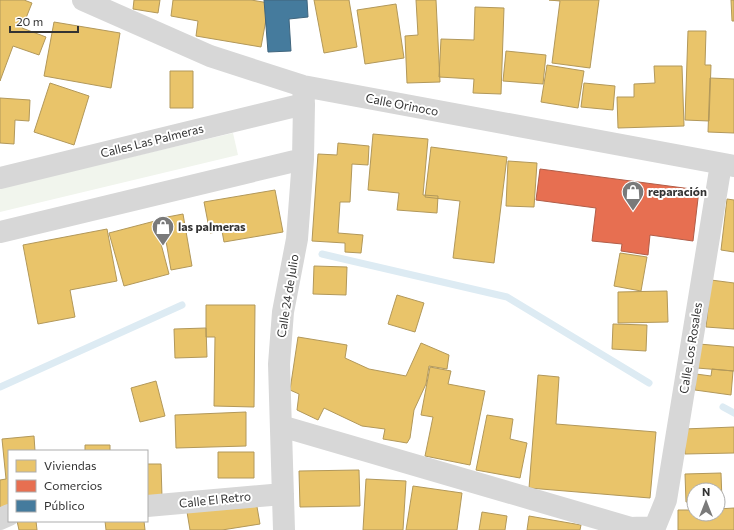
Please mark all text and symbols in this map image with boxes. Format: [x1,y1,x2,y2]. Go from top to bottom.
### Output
scale bar [10,8,78,34]
text: 20 m [16,14,43,28]
street label: Calle Orinoco [365,90,440,118]
street label: Calles Las Palmeras [99,120,205,160]
shop icon: reparación [620,179,646,212]
place label: reparación [648,184,707,198]
shop icon: las palmeras [150,214,176,247]
place label: las palmeras [178,219,246,233]
street label: Calle 24 de Julio [274,253,302,339]
street label: Calle Los Rosales [676,301,704,394]
legend [8,450,148,522]
text: Viviendas [44,458,96,472]
text: Comercios [44,478,102,492]
north arrow [686,482,726,522]
text: N [702,485,710,498]
street label: Calle El Retro [178,488,252,510]
text: Público [44,498,85,512]

